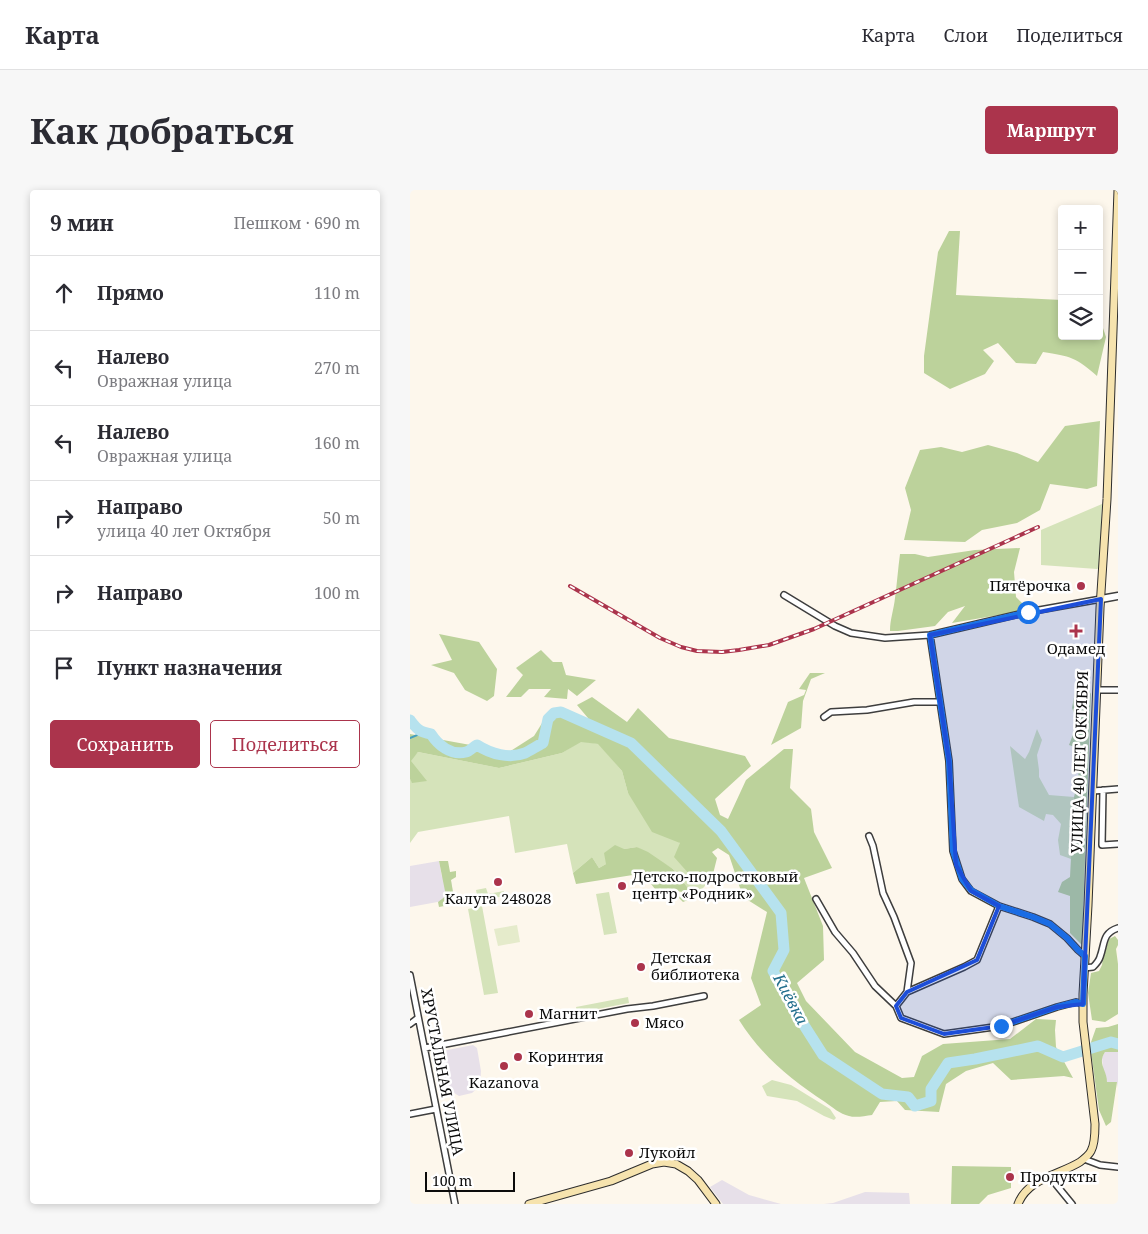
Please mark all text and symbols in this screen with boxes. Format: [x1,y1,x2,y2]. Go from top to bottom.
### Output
text: Карта [25,18,100,51]
text: Карта [861,23,916,47]
text: Слои [944,23,988,47]
text: Поделиться [1016,23,1123,47]
button: Маршрут [985,106,1118,154]
text: Как добраться [30,107,294,154]
map controls [1058,205,1103,340]
button: + [1058,205,1103,250]
text: 9 мин [50,209,114,237]
text: Пешком · 690 m [233,212,360,234]
button: − [1058,250,1103,295]
icon: ahead [50,279,78,307]
text: Прямо [97,280,164,306]
text: 110 m [314,282,360,304]
button: layers [1058,295,1103,340]
text: Налево [97,344,169,370]
icon: left [50,354,78,382]
text: 270 m [314,357,360,379]
text: Овражная улица [97,370,232,392]
text: Налево [97,419,169,445]
icon: left [50,429,78,457]
text: 160 m [314,432,360,454]
text: Овражная улица [97,445,232,467]
text: Направо [97,494,183,520]
icon: right [50,504,78,532]
text: 50 m [323,507,360,529]
text: улица 40 лет Октября [97,520,271,542]
place label: Пятёрочка [990,575,1071,595]
icon: right [50,579,78,607]
text: Направо [97,580,183,606]
marker: Пятёрочка [1075,580,1087,592]
text: 100 m [314,582,360,604]
route start [1017,601,1040,624]
marker: Одамед [1069,624,1083,638]
place label: Одамед [1047,638,1105,658]
icon: arrive [50,654,78,682]
text: Пункт назначения [97,655,282,681]
street label: УЛИЦА 40 ЛЕТ ОКТЯБРЯ [1066,670,1092,854]
button: Сохранить [50,720,200,768]
button: Поделиться [210,720,360,768]
place label: Детско-подростковый центр «Родник» [632,866,798,903]
marker: Калуга 248028 [492,876,504,888]
marker: Детско-подростковый центр «Родник» [616,880,628,892]
place label: Калуга 248028 [445,888,551,908]
place label: Детская библиотека [651,947,740,984]
marker: Детская библиотека [635,961,647,973]
water label: Киёвка [768,969,814,1028]
street label: ХРУСТАЛЬНАЯ УЛИЦА [417,987,469,1157]
place label: Магнит [539,1003,597,1023]
marker: Магнит [523,1008,535,1020]
place label: Мясо [645,1012,684,1032]
route end [990,1015,1013,1038]
marker: Мясо [629,1017,641,1029]
place label: Коринтия [528,1046,604,1066]
marker: Коринтия [512,1051,524,1063]
marker: Kazanova [498,1060,510,1072]
place label: Kazanova [469,1072,539,1092]
place label: Лукойл [639,1142,695,1162]
marker: Лукойл [623,1147,635,1159]
place label: Продукты [1020,1166,1097,1186]
scale bar [425,1169,515,1192]
text: 100 m [432,1171,472,1190]
marker: Продукты [1004,1171,1016,1183]

